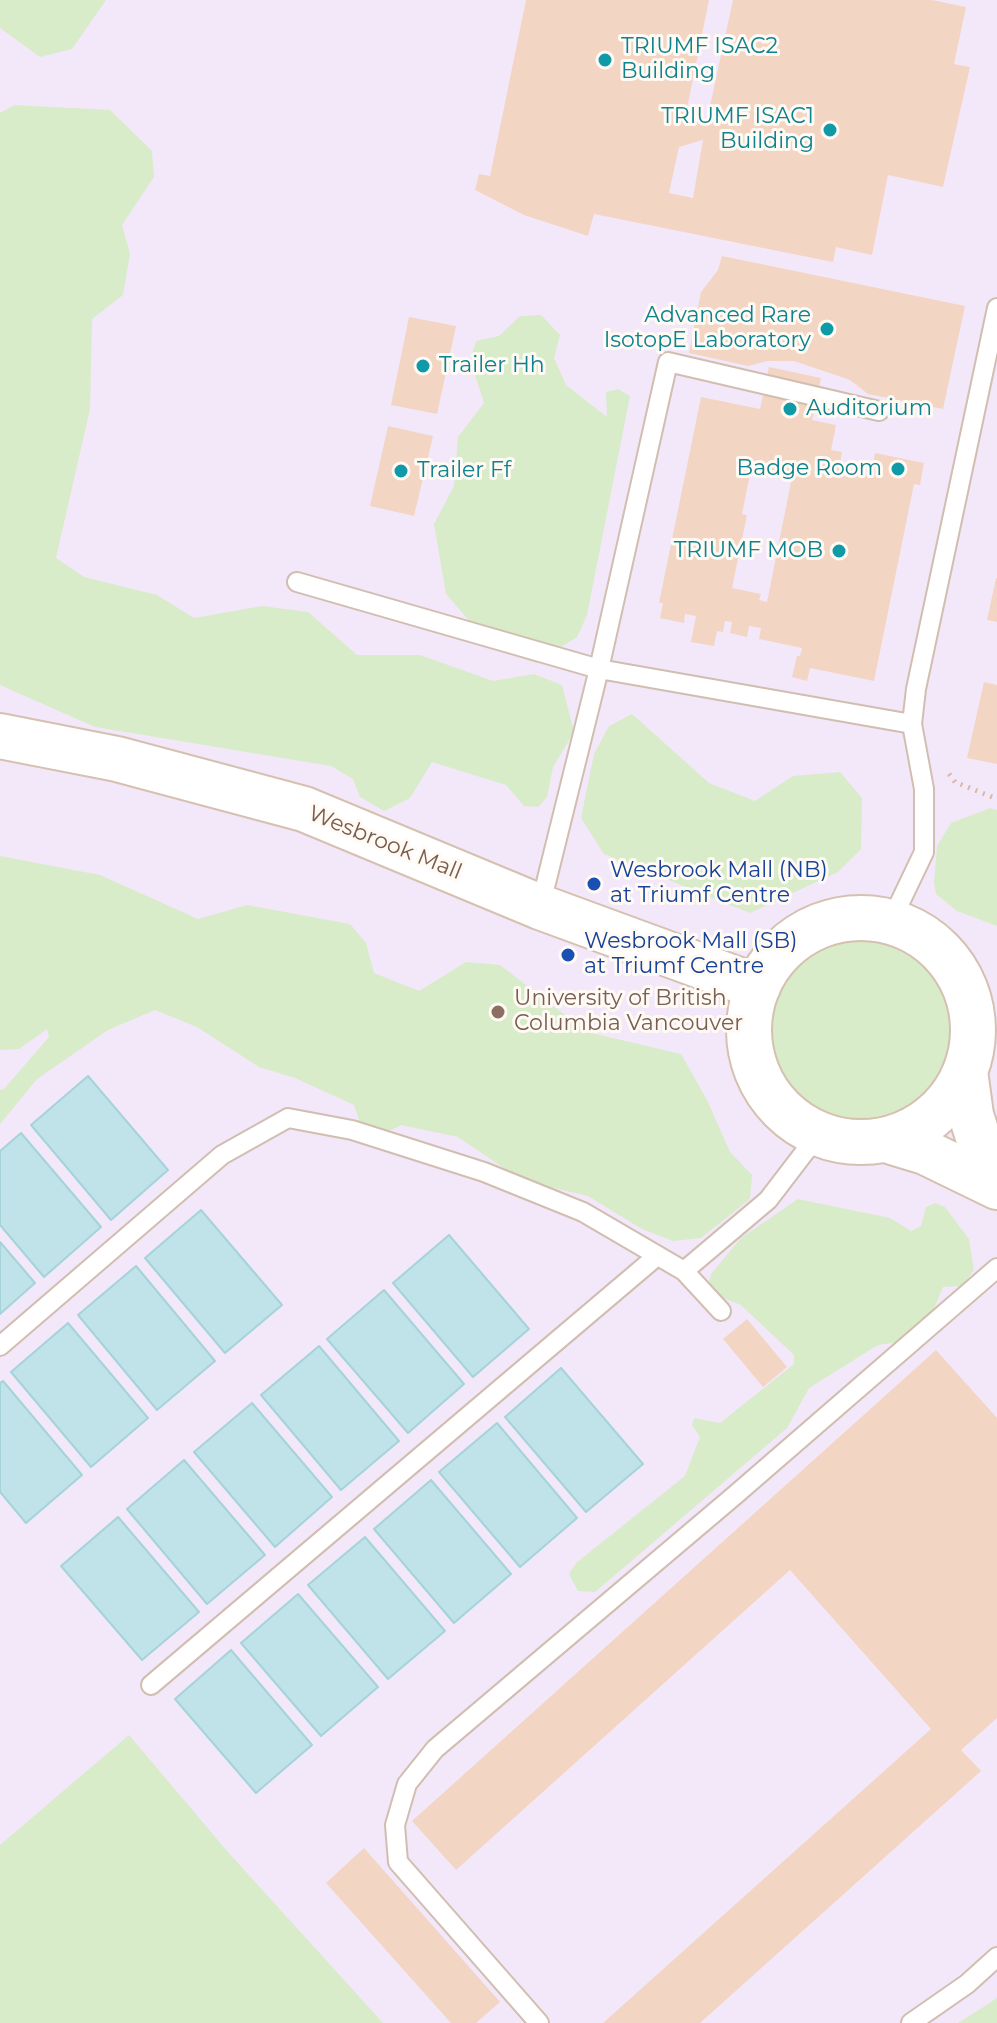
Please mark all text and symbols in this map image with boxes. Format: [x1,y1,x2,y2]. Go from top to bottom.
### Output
place label: TRIUMF ISAC2 Building [621,34,778,86]
marker: TRIUMF ISAC2 Building [596,51,614,69]
place label: TRIUMF ISAC1 Building [661,104,814,156]
marker: TRIUMF ISAC1 Building [821,121,839,139]
place label: Advanced Rare IsotopE Laboratory [604,303,811,354]
marker: Advanced Rare IsotopE Laboratory [818,320,836,338]
place label: Trailer Hh [439,353,545,379]
marker: Trailer Hh [414,357,432,375]
place label: Auditorium [806,396,932,422]
marker: Auditorium [781,400,799,418]
place label: Badge Room [737,456,882,482]
place label: Trailer Ff [417,458,511,484]
marker: Badge Room [889,460,907,478]
marker: Trailer Ff [392,462,410,480]
place label: TRIUMF MOB [674,538,823,564]
marker: TRIUMF MOB [830,542,848,560]
street label: Wesbrook Mall [304,800,466,886]
place label: Wesbrook Mall (NB) at Triumf Centre [610,858,828,910]
marker: Wesbrook Mall (NB) at Triumf Centre [585,875,603,893]
place label: Wesbrook Mall (SB) at Triumf Centre [584,929,797,980]
marker: Wesbrook Mall (SB) at Triumf Centre [559,946,577,964]
place label: University of British Columbia Vancouver [514,986,743,1038]
marker: University of British Columbia Vancouver [489,1003,507,1021]

